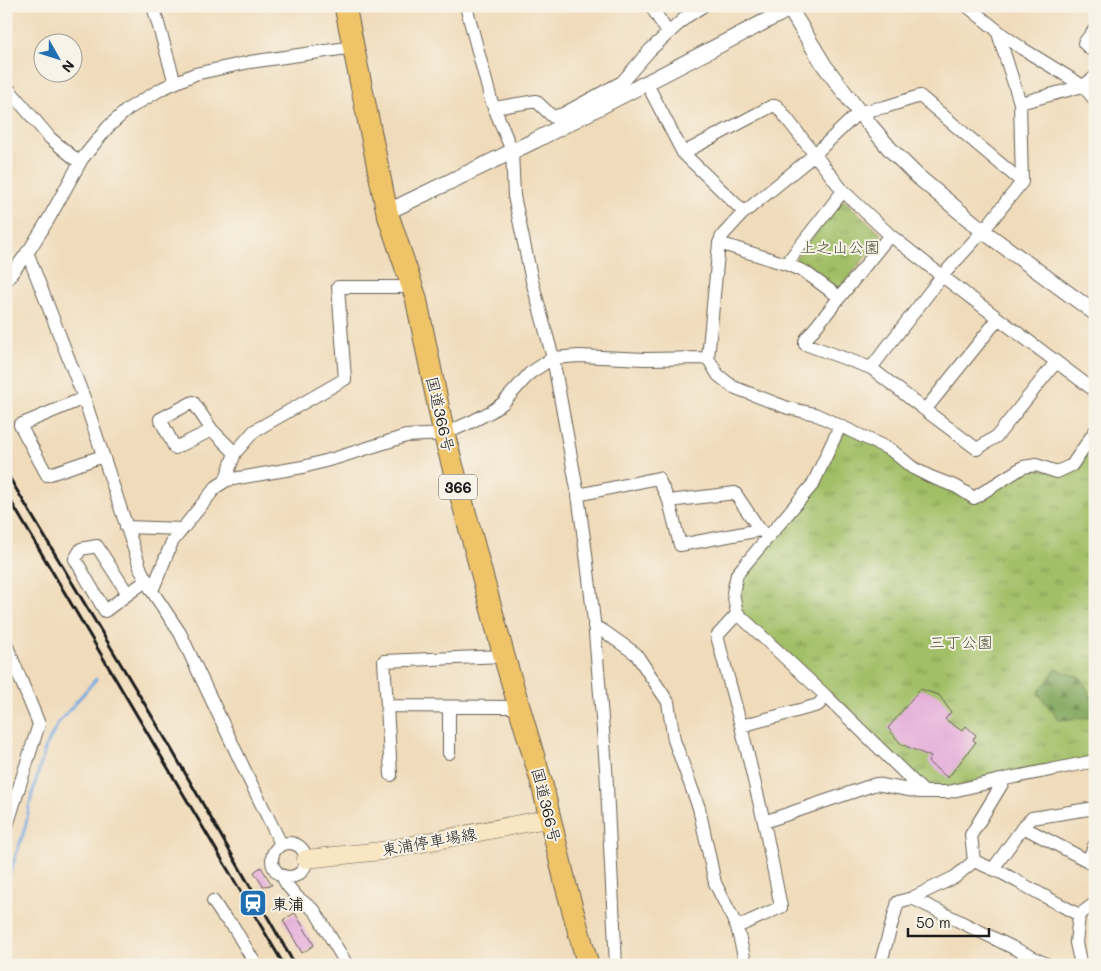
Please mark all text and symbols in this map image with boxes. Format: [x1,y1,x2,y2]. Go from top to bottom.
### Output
north arrow [32,32,82,82]
text: N [58,56,79,77]
park label: 上之山公園 [800,236,880,257]
street label: 国道366号 [422,374,460,454]
road number: 366 [439,474,477,500]
park label: 三丁公園 [929,631,993,652]
street label: 国道366号 [528,765,566,845]
street label: 東浦停車場線 [380,822,478,860]
station icon: 東浦 [238,888,268,918]
place label: 東浦 [272,893,304,914]
scale bar [908,906,990,938]
text: 50 m [916,912,951,932]

